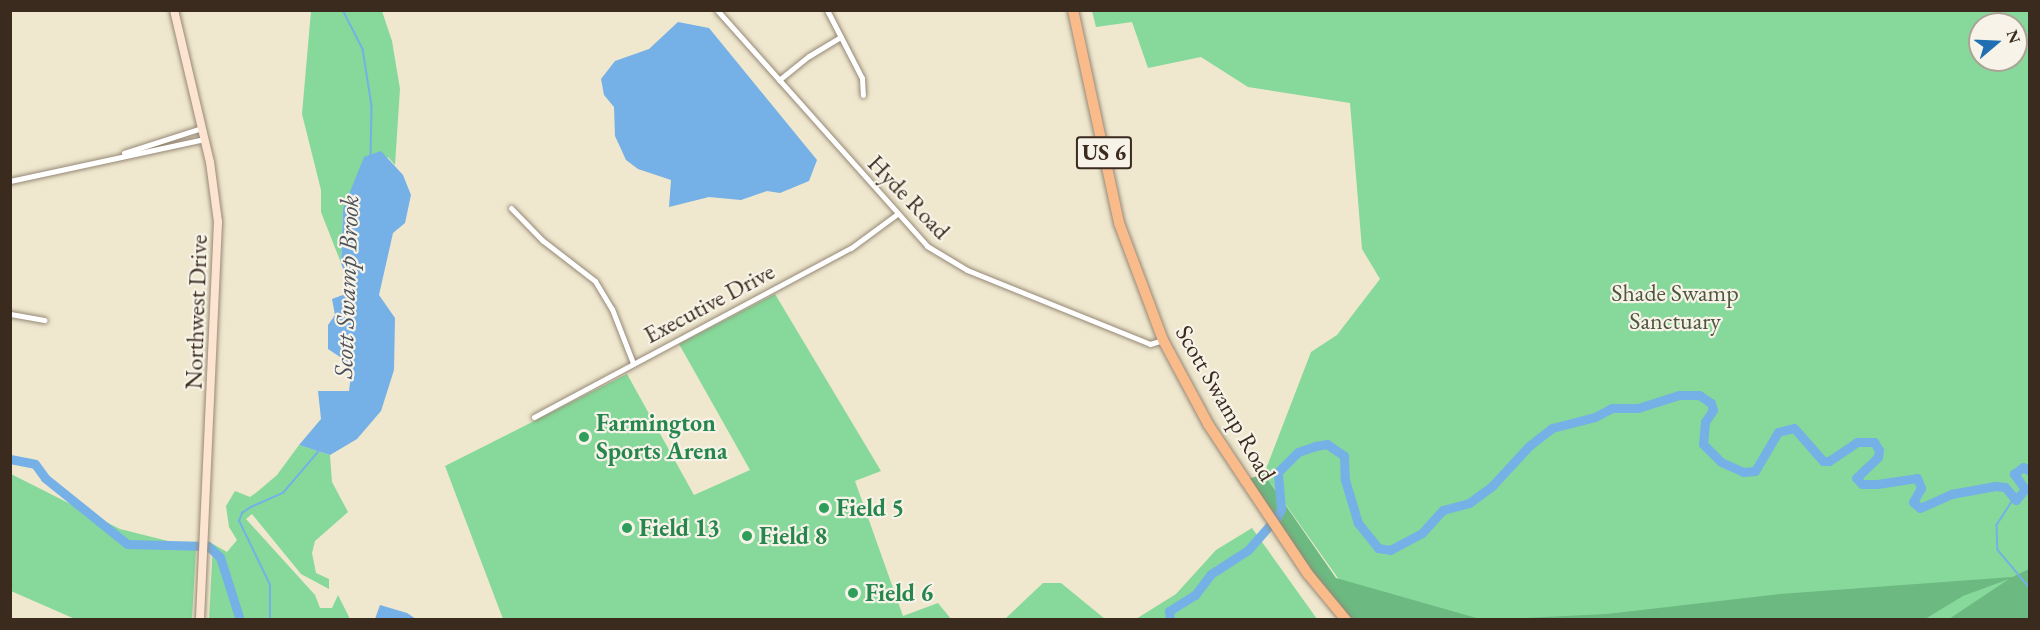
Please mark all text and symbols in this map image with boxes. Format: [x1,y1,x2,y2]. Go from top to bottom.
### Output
north arrow [1968,12,2028,72]
text: N [2002,27,2026,46]
road number: US 6 [1076,134,1132,172]
street label: Hyde Road [862,149,956,245]
water label: Scott Swamp Brook [328,195,366,379]
street label: Northwest Drive [179,234,213,390]
street label: Executive Drive [639,257,779,349]
park label: Shade Swamp Sanctuary [1611,279,1739,335]
street label: Scott Swamp Road [1170,320,1282,486]
place label: Farmington Sports Arena [596,409,727,465]
marker: Farmington Sports Arena [577,430,591,444]
place label: Field 5 [836,494,904,522]
marker: Field 5 [817,501,831,515]
place label: Field 13 [639,514,720,542]
marker: Field 13 [620,521,634,535]
place label: Field 8 [759,522,827,550]
marker: Field 8 [740,529,754,543]
place label: Field 6 [865,579,933,607]
marker: Field 6 [846,586,860,600]

